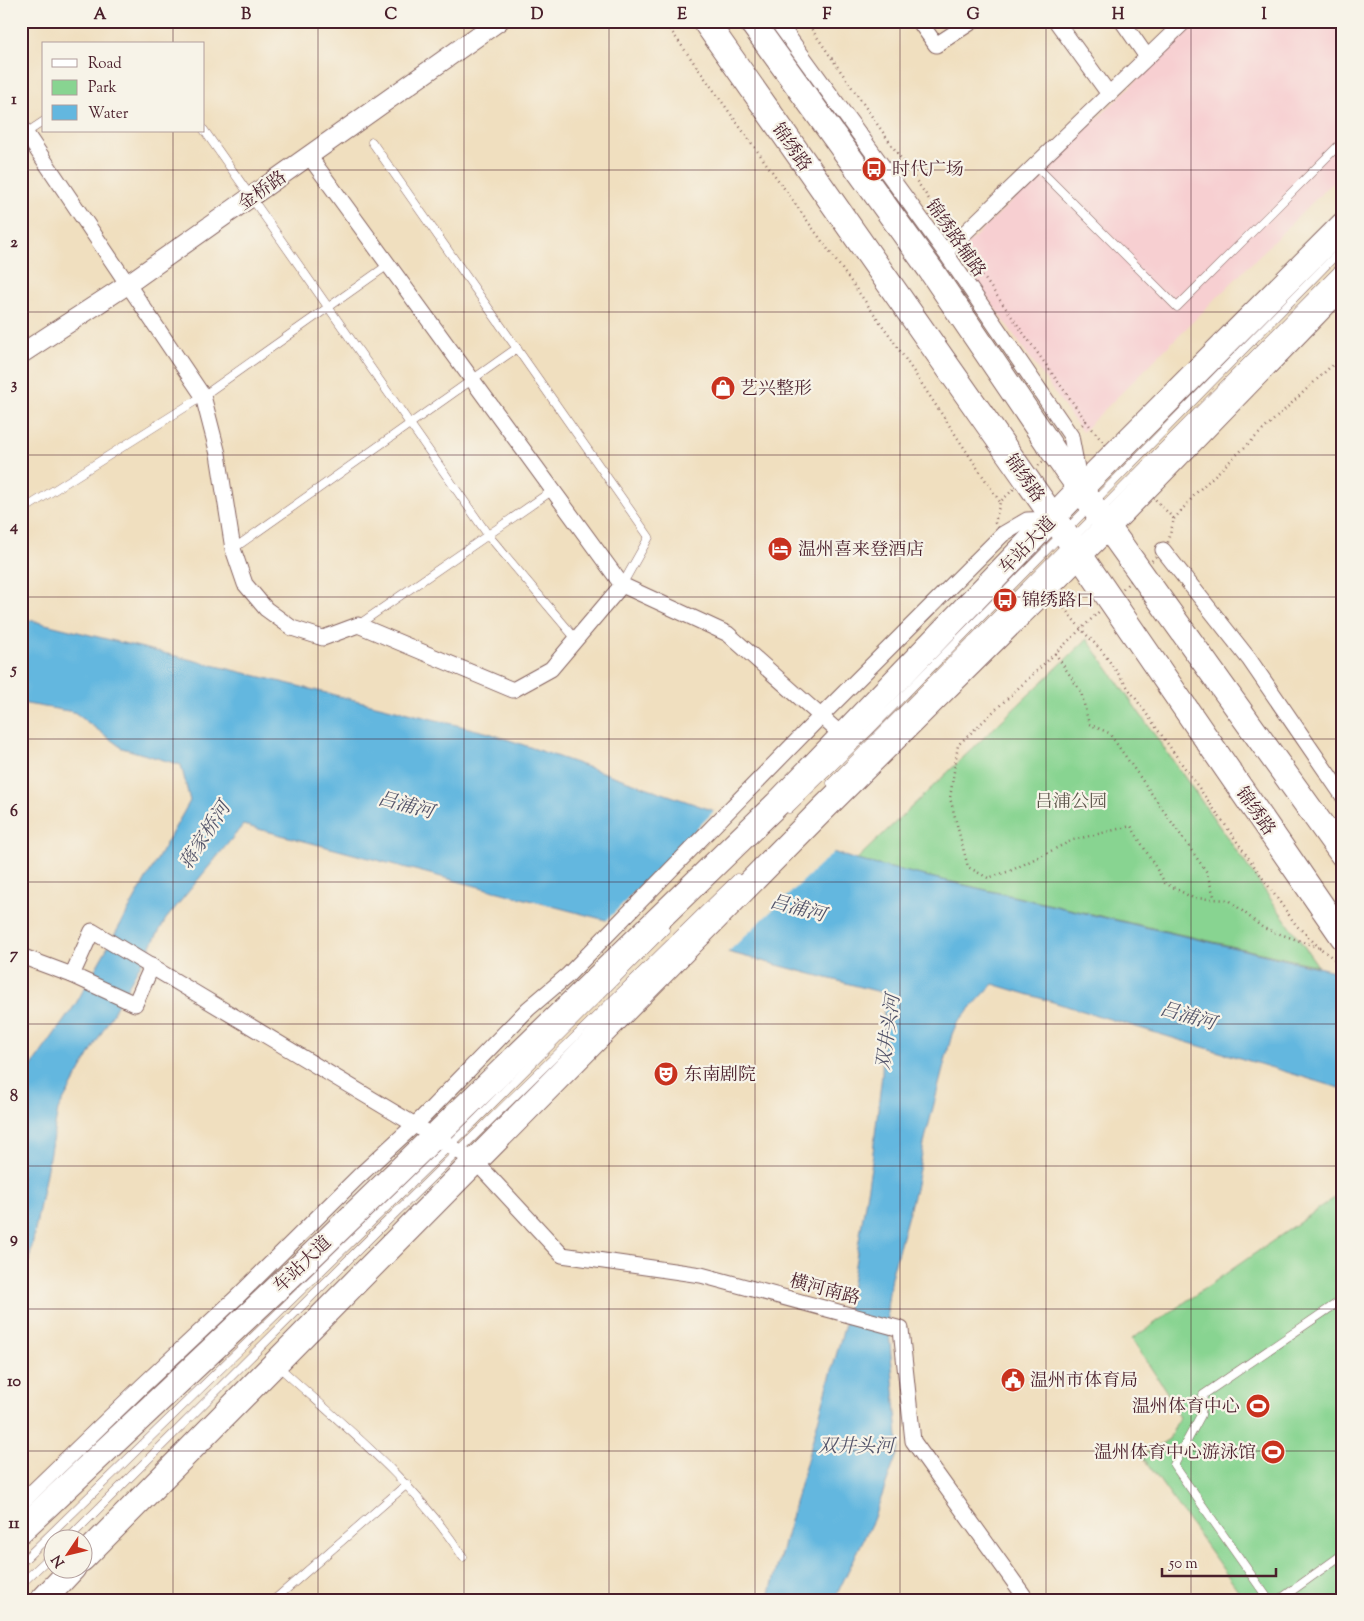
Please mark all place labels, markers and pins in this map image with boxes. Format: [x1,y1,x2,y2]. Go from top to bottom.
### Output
bus stop icon: 时代广场 [861,156,887,182]
place label: 时代广场 [892,158,964,184]
shop icon: 艺兴整形 [710,375,736,401]
place label: 艺兴整形 [740,377,812,403]
hotel icon: 温州喜来登酒店 [767,536,793,562]
place label: 温州喜来登酒店 [798,538,924,564]
bus stop icon: 锦绣路口 [992,587,1018,613]
place label: 锦绣路口 [1022,589,1094,615]
theatre icon: 东南剧院 [653,1061,679,1087]
place label: 东南剧院 [684,1063,756,1089]
public building icon: 温州市体育局 [1000,1367,1026,1393]
place label: 温州市体育局 [1030,1369,1138,1395]
sports icon: 温州体育中心 [1245,1393,1271,1419]
place label: 温州体育中心 [1132,1395,1240,1421]
sports icon: 温州体育中心游泳馆 [1260,1439,1286,1465]
place label: 温州体育中心游泳馆 [1094,1441,1256,1467]

